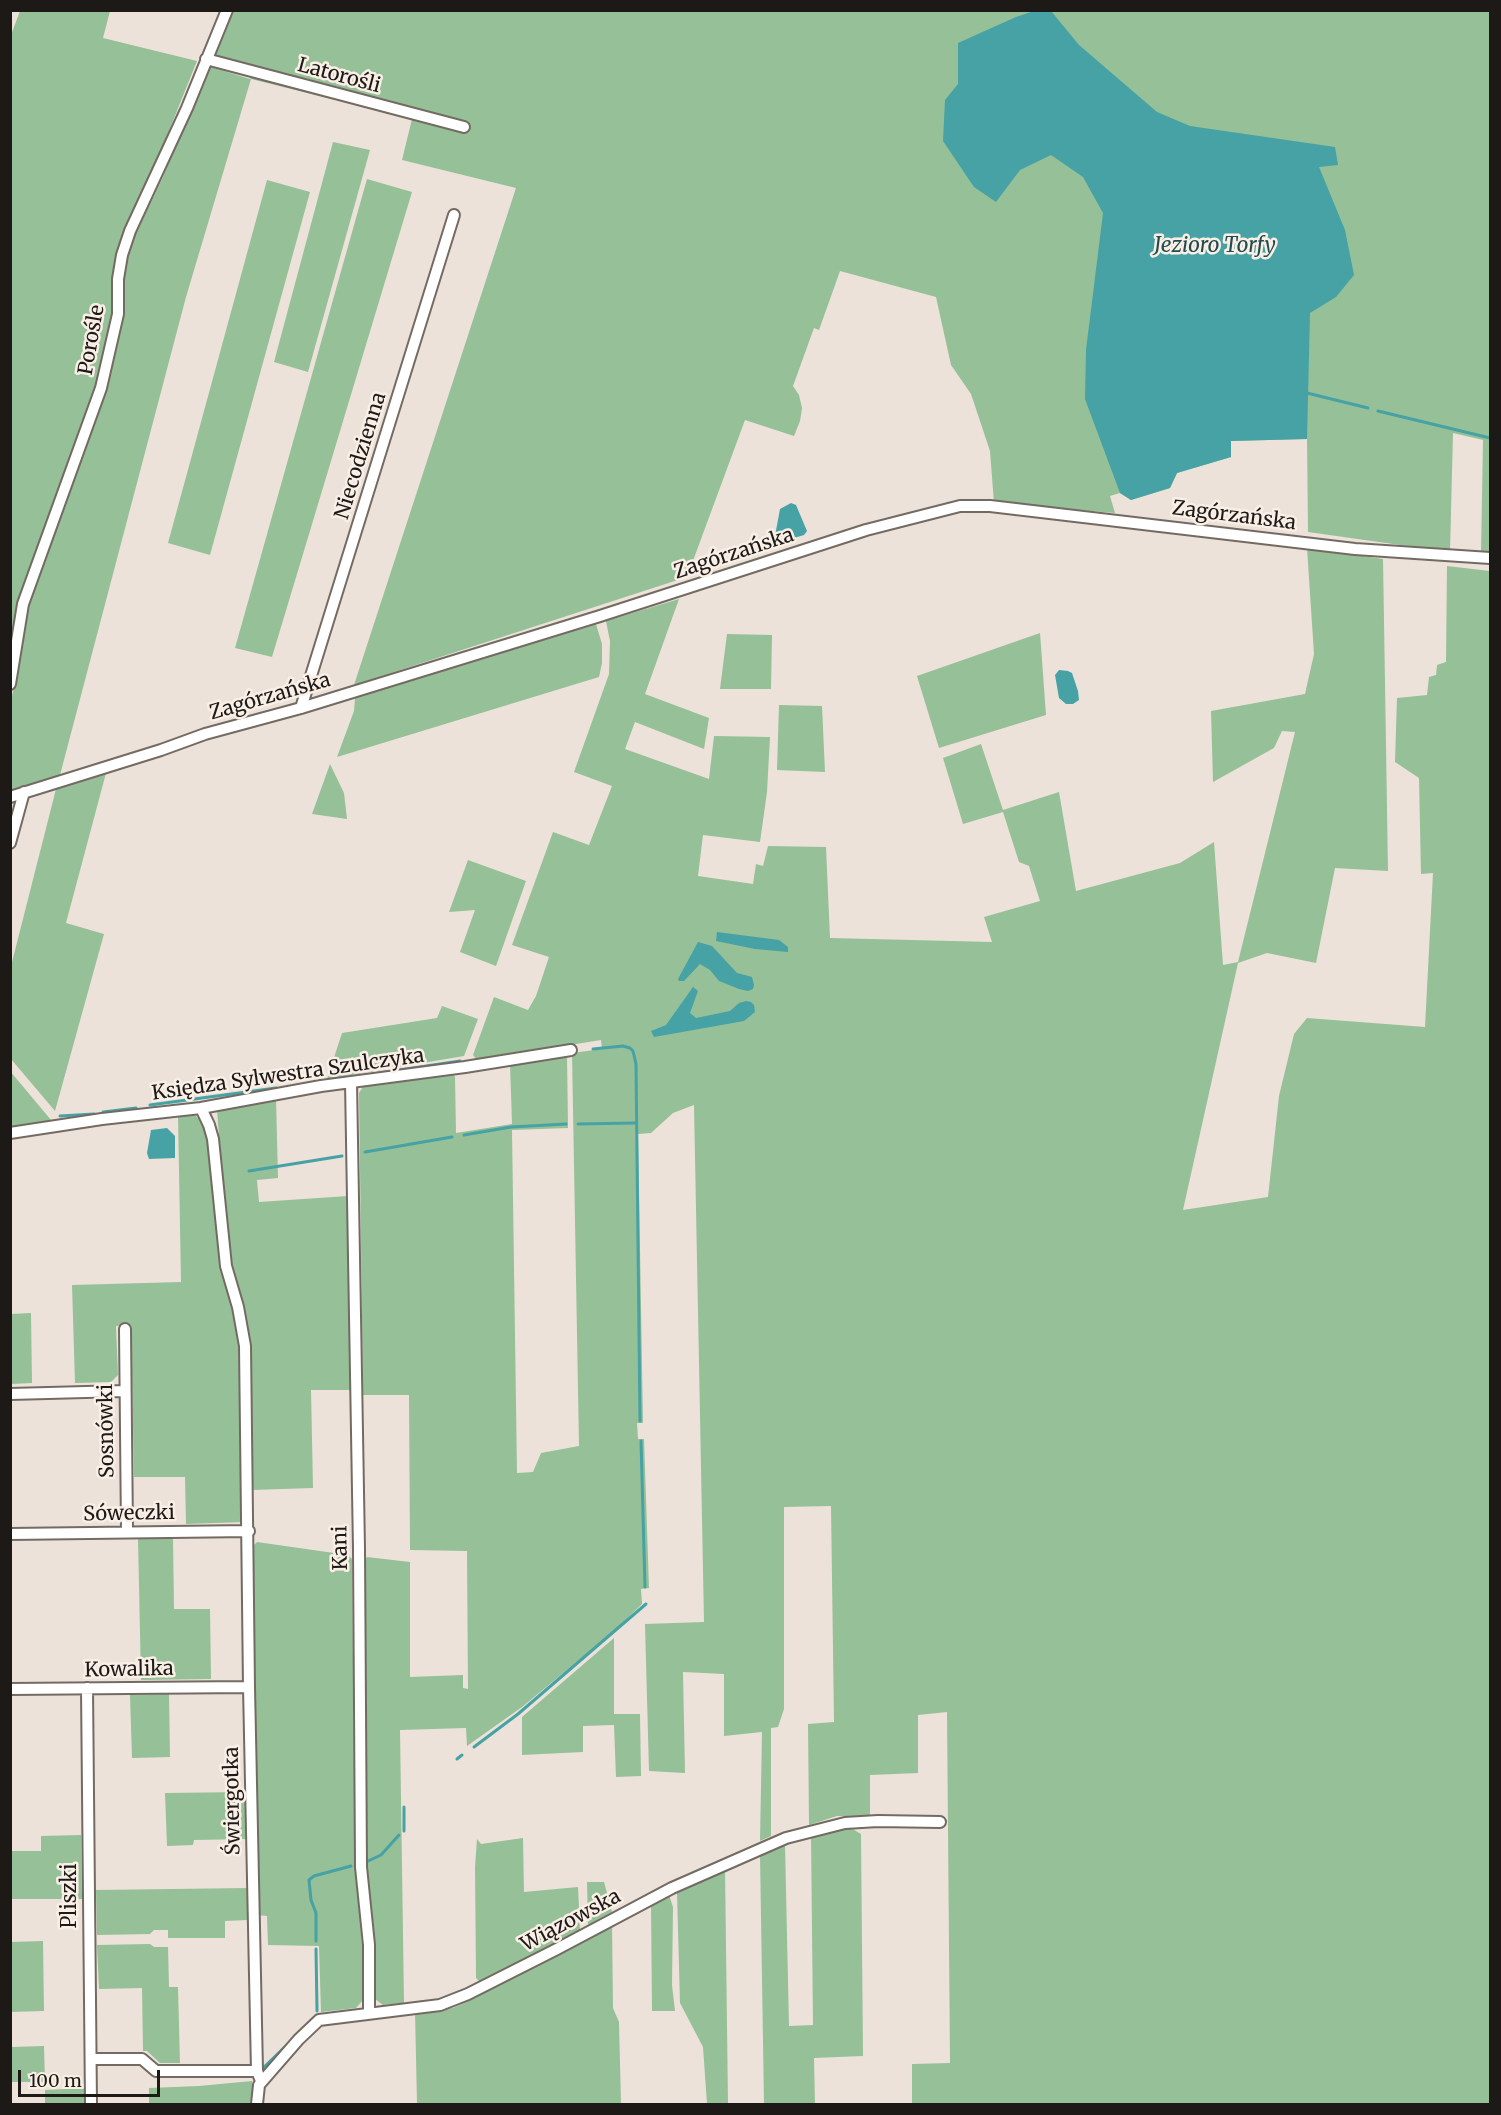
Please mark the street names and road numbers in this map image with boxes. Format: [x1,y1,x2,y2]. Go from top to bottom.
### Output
street label: Latorośli [295,53,383,99]
street label: Porośle [74,303,110,377]
street label: Niecodzienna [330,390,392,522]
street label: Zagórzańska [1171,496,1297,536]
street label: Zagórzańska [671,523,797,585]
street label: Zagórzańska [207,668,333,726]
street label: Księdza Sylwestra Szulczyka [150,1044,426,1106]
street label: Sosnówki [94,1384,120,1478]
street label: Sóweczki [83,1501,175,1527]
street label: Kani [329,1525,353,1571]
street label: Kowalika [84,1657,174,1683]
street label: Świergotka [220,1746,246,1856]
street label: Pliszki [58,1863,82,1929]
street label: Wiązowska [517,1885,625,1957]

